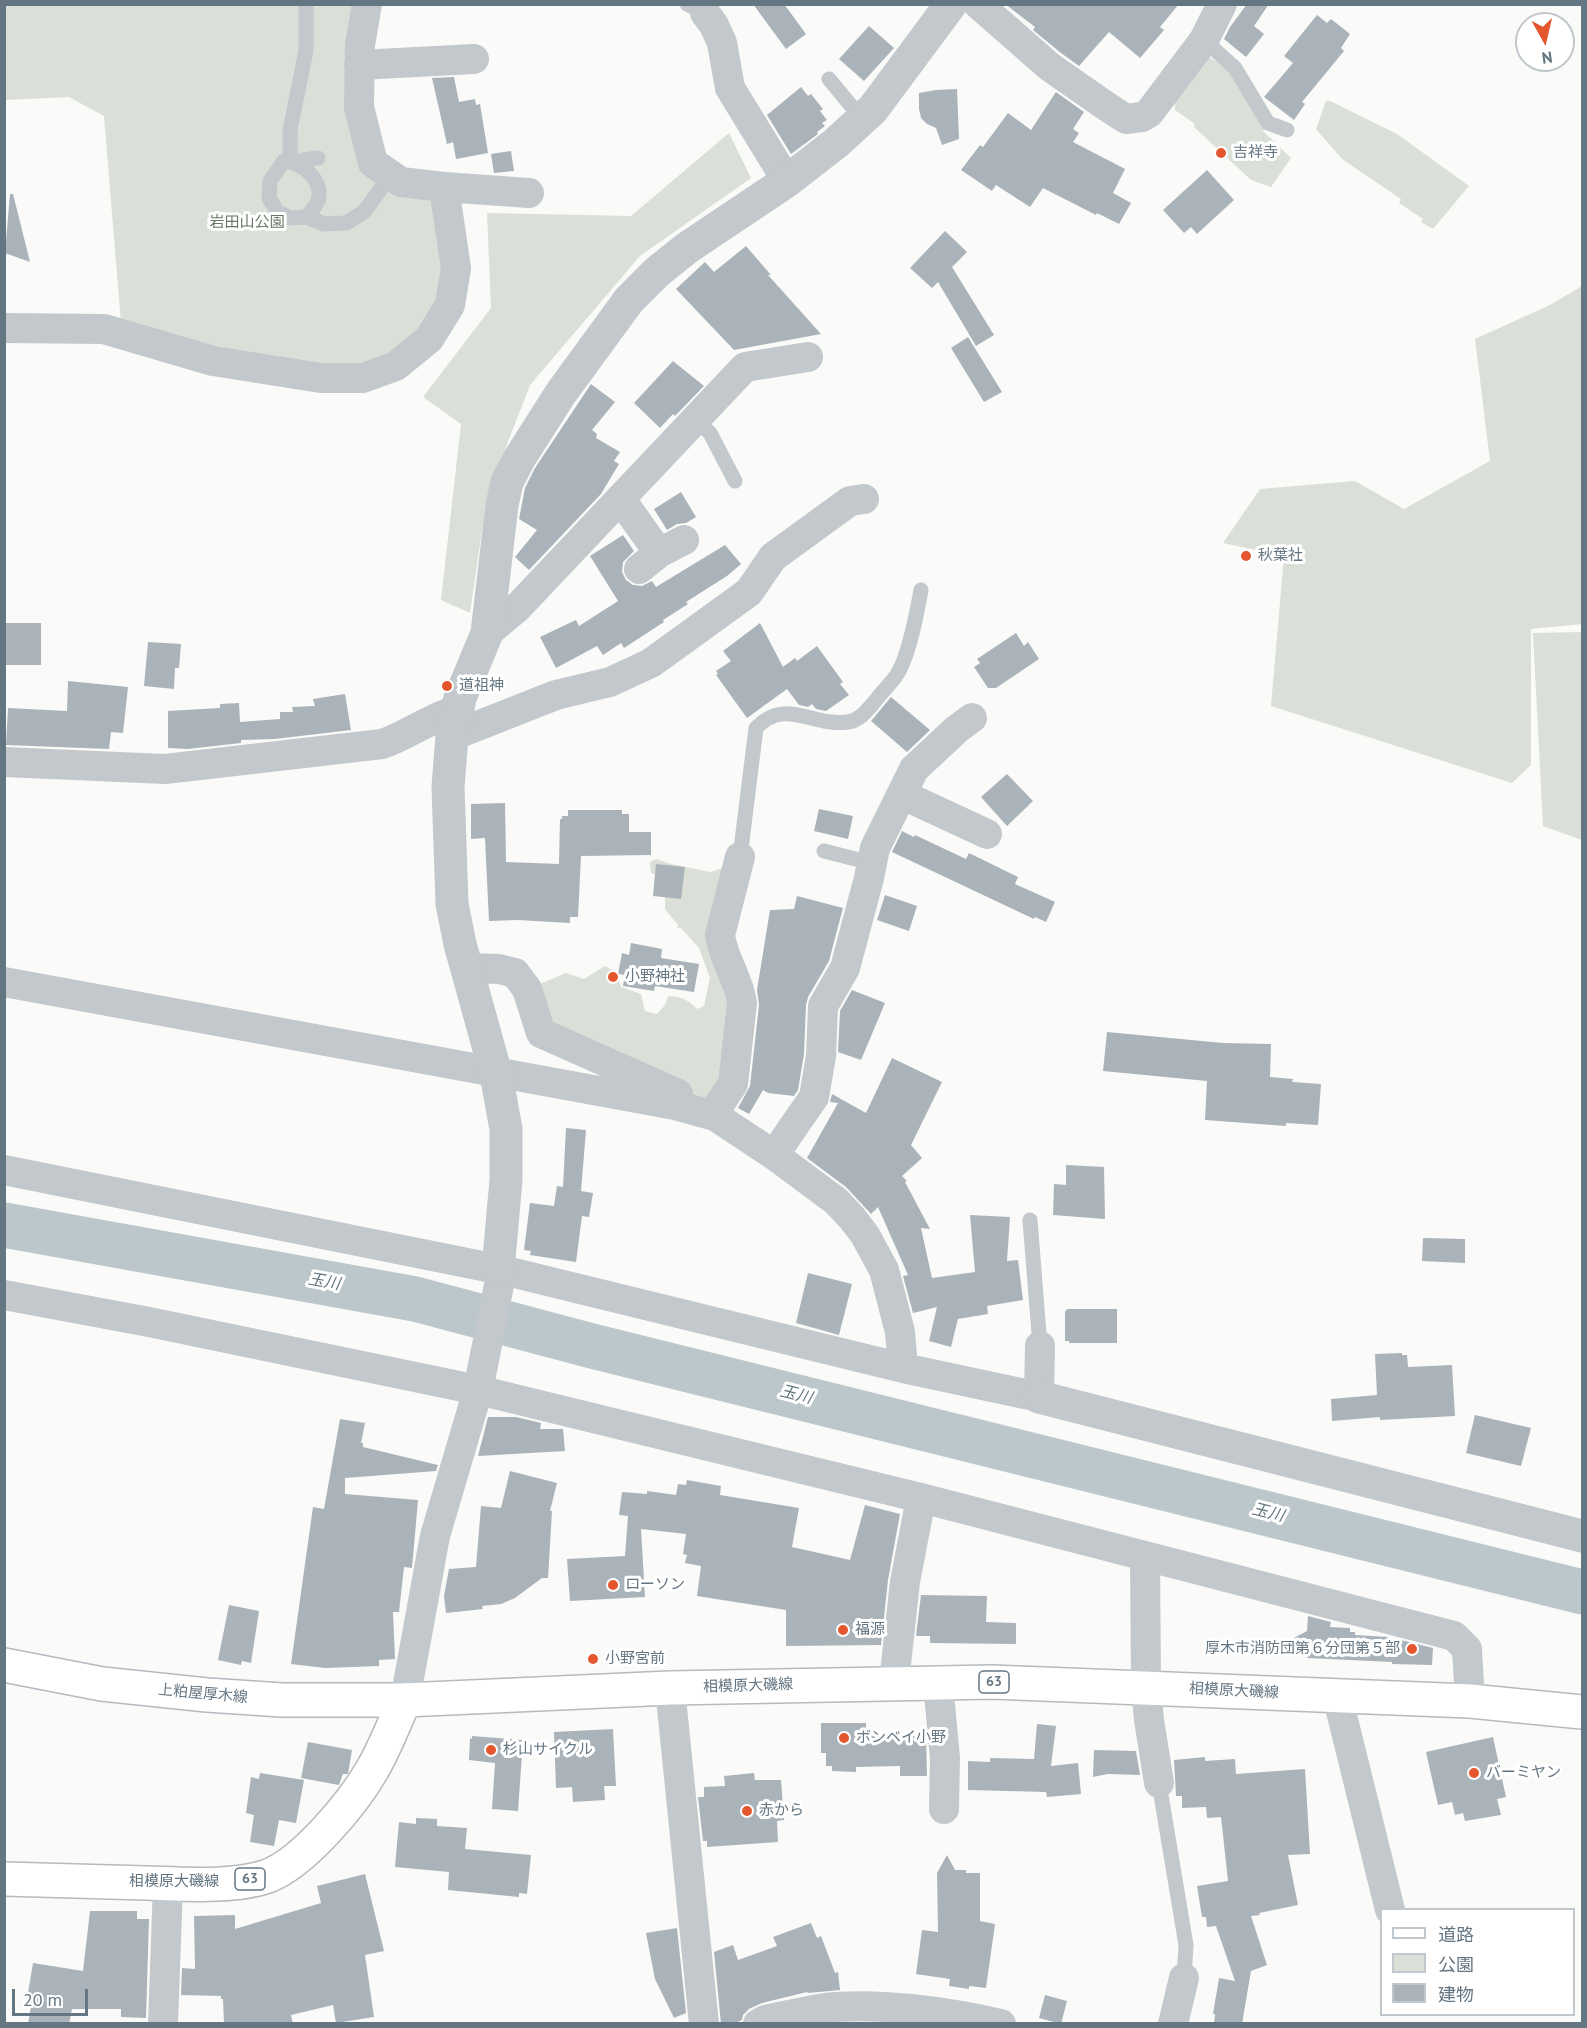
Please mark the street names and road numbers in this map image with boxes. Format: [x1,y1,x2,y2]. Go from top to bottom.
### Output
road number: 63 [979,1671,1009,1693]
street label: 相模原大磯線 [703,1675,793,1697]
street label: 相模原大磯線 [1189,1680,1279,1702]
street label: 上粕屋厚木線 [157,1681,249,1707]
road number: 63 [235,1868,265,1890]
street label: 相模原大磯線 [129,1873,219,1891]

